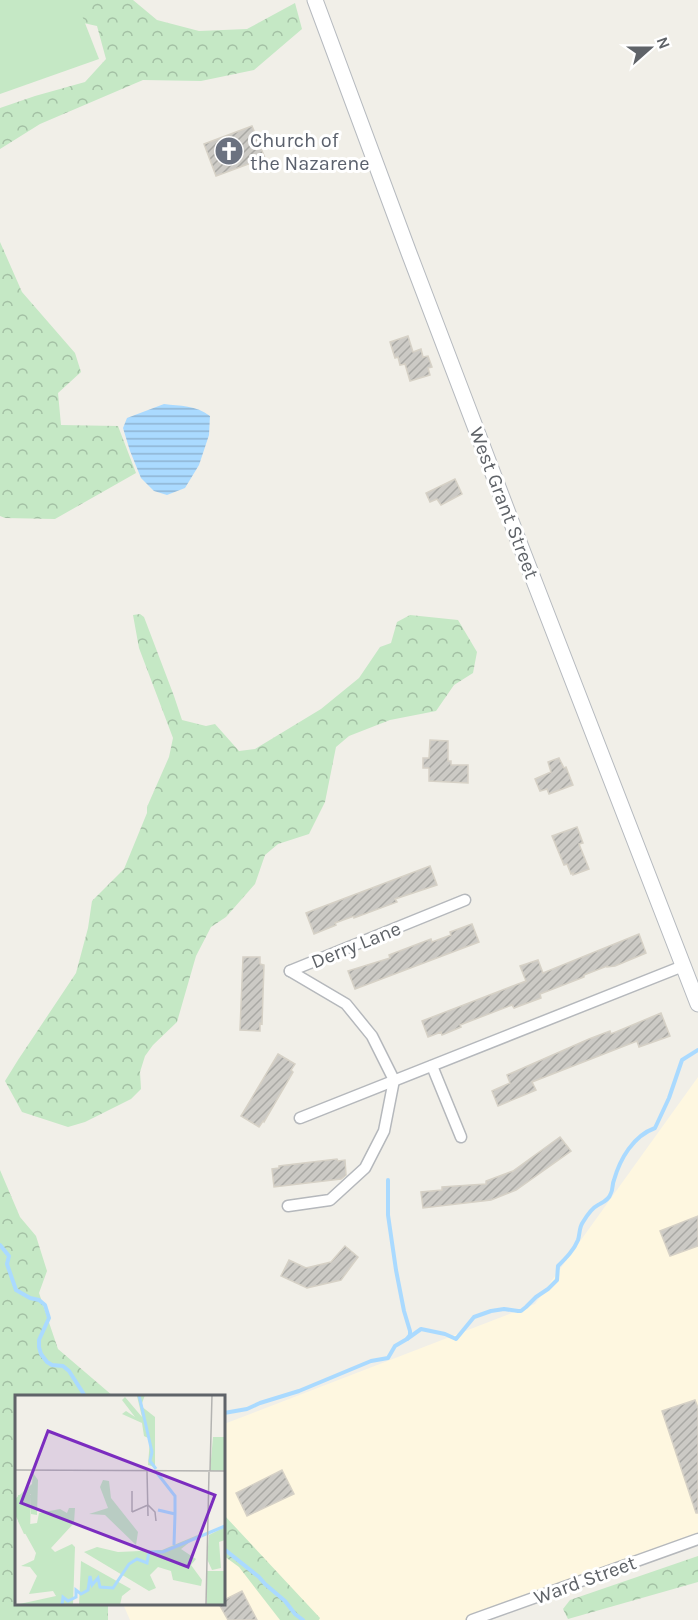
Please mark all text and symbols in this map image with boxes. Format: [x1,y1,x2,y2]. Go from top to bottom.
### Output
north arrow [620,18,680,78]
text: N [653,34,674,52]
place label: Church of the Nazarene [250,129,370,175]
church icon: Church of the Nazarene [213,135,245,167]
street label: West Grant Street [464,424,544,583]
street label: Derry Lane [308,917,404,973]
inset map [15,1395,225,1605]
street label: Ward Street [531,1551,640,1609]

